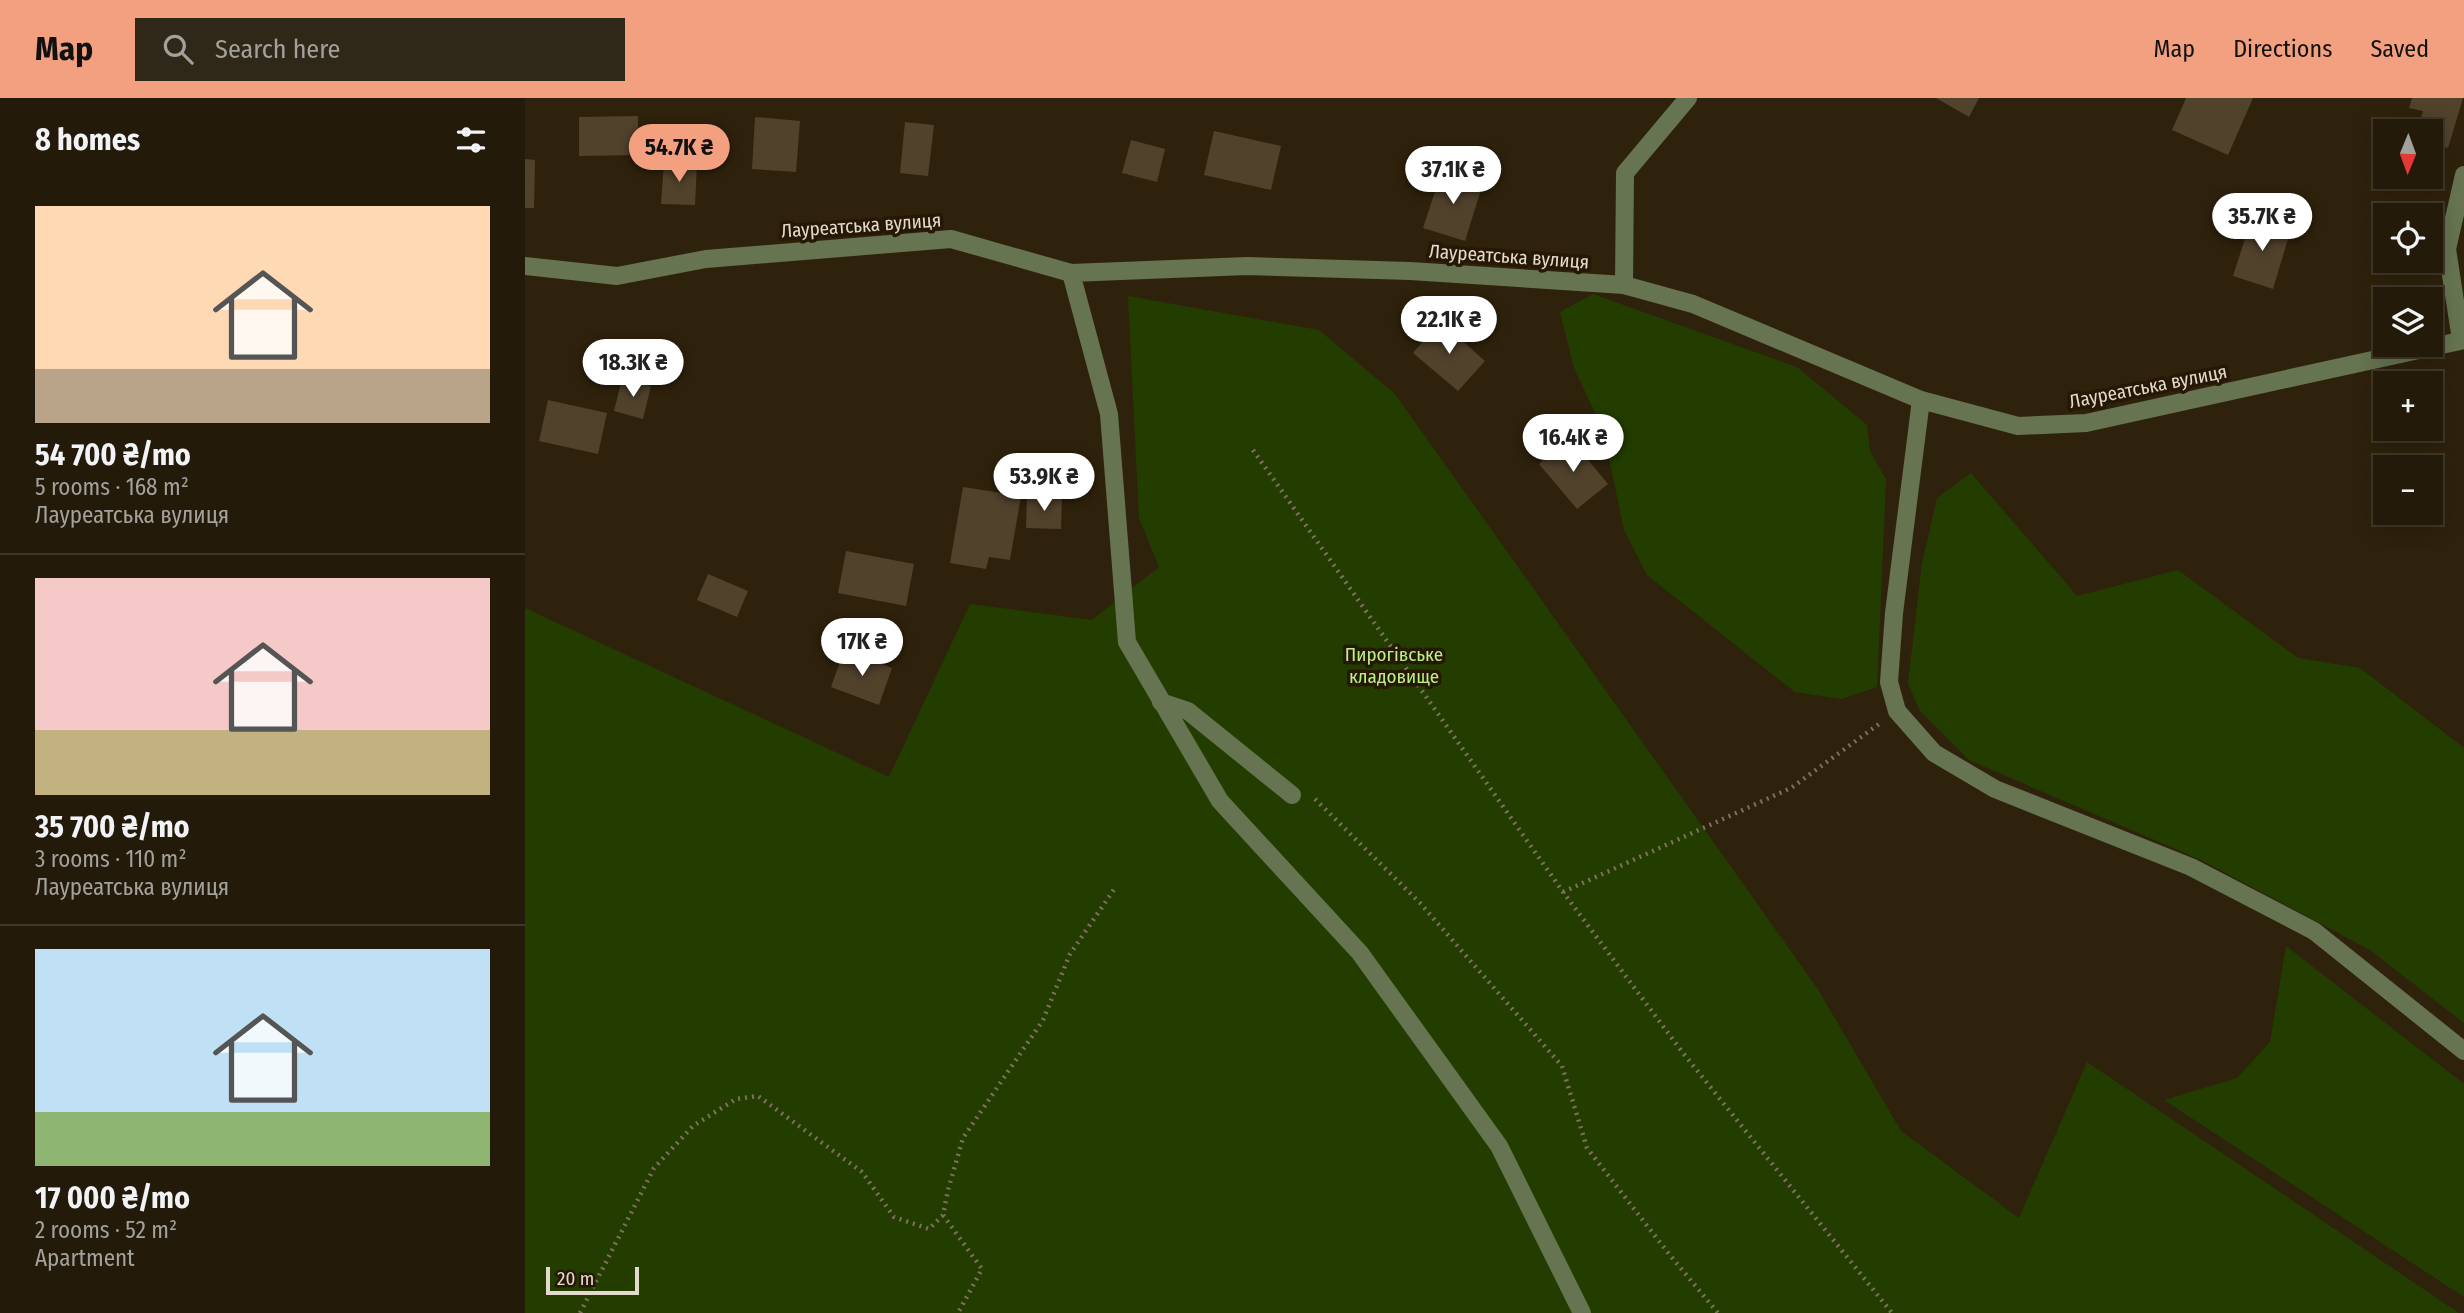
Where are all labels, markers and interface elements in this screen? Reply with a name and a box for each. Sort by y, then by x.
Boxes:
search box [135,18,625,81]
text: Map [35,29,93,69]
icon: search [159,30,197,68]
text: Search here [215,34,340,65]
text: Map [2154,35,2195,63]
text: Directions [2233,35,2332,63]
text: Saved [2370,35,2429,63]
north arrow [2373,119,2443,189]
map controls [2373,119,2443,525]
icon: filters [452,121,490,159]
text: 8 homes [35,122,140,158]
pin: 54.7K ₴ [614,125,744,184]
text: 54.7K ₴ [645,133,713,161]
pin: 37.1K ₴ [1388,146,1518,206]
text: 37.1K ₴ [1421,155,1485,183]
pin: 35.7K ₴ [2197,194,2327,253]
text: 35.7K ₴ [2228,202,2296,230]
button: locate [2373,203,2443,273]
street label: Лауреатська вулиця [780,208,942,243]
street label: Лауреатська вулиця [1428,239,1590,274]
icon: home [200,252,326,378]
button: layers [2373,287,2443,357]
pin: 22.1K ₴ [1384,296,1514,356]
text: 22.1K ₴ [1417,305,1481,333]
pin: 18.3K ₴ [568,340,698,399]
text: 18.3K ₴ [599,348,667,376]
street label: Лауреатська вулиця [2067,360,2229,413]
button: + [2373,371,2443,441]
pin: 16.4K ₴ [1508,414,1638,474]
text: 16.4K ₴ [1539,423,1607,451]
text: 54 700 ₴/mo [35,437,191,473]
pin: 53.9K ₴ [979,454,1109,513]
button: − [2373,455,2443,525]
text: 53.9K ₴ [1010,462,1078,490]
text: 5 rooms · 168 m² [35,473,189,501]
text: Лауреатська вулиця [35,501,229,529]
pin: 17K ₴ [813,618,911,678]
icon: home [200,624,326,750]
text: 17K ₴ [837,627,887,655]
park label: Пирогівське кладовище [1345,643,1443,688]
text: 35 700 ₴/mo [35,809,190,845]
text: 3 rooms · 110 m² [35,845,186,873]
text: Лауреатська вулиця [35,873,229,901]
icon: home [200,995,326,1121]
text: 17 000 ₴/mo [35,1180,190,1216]
text: 2 rooms · 52 m² [35,1216,177,1244]
text: Apartment [35,1244,135,1272]
scale bar [546,1264,639,1296]
text: 20 m [557,1267,594,1290]

